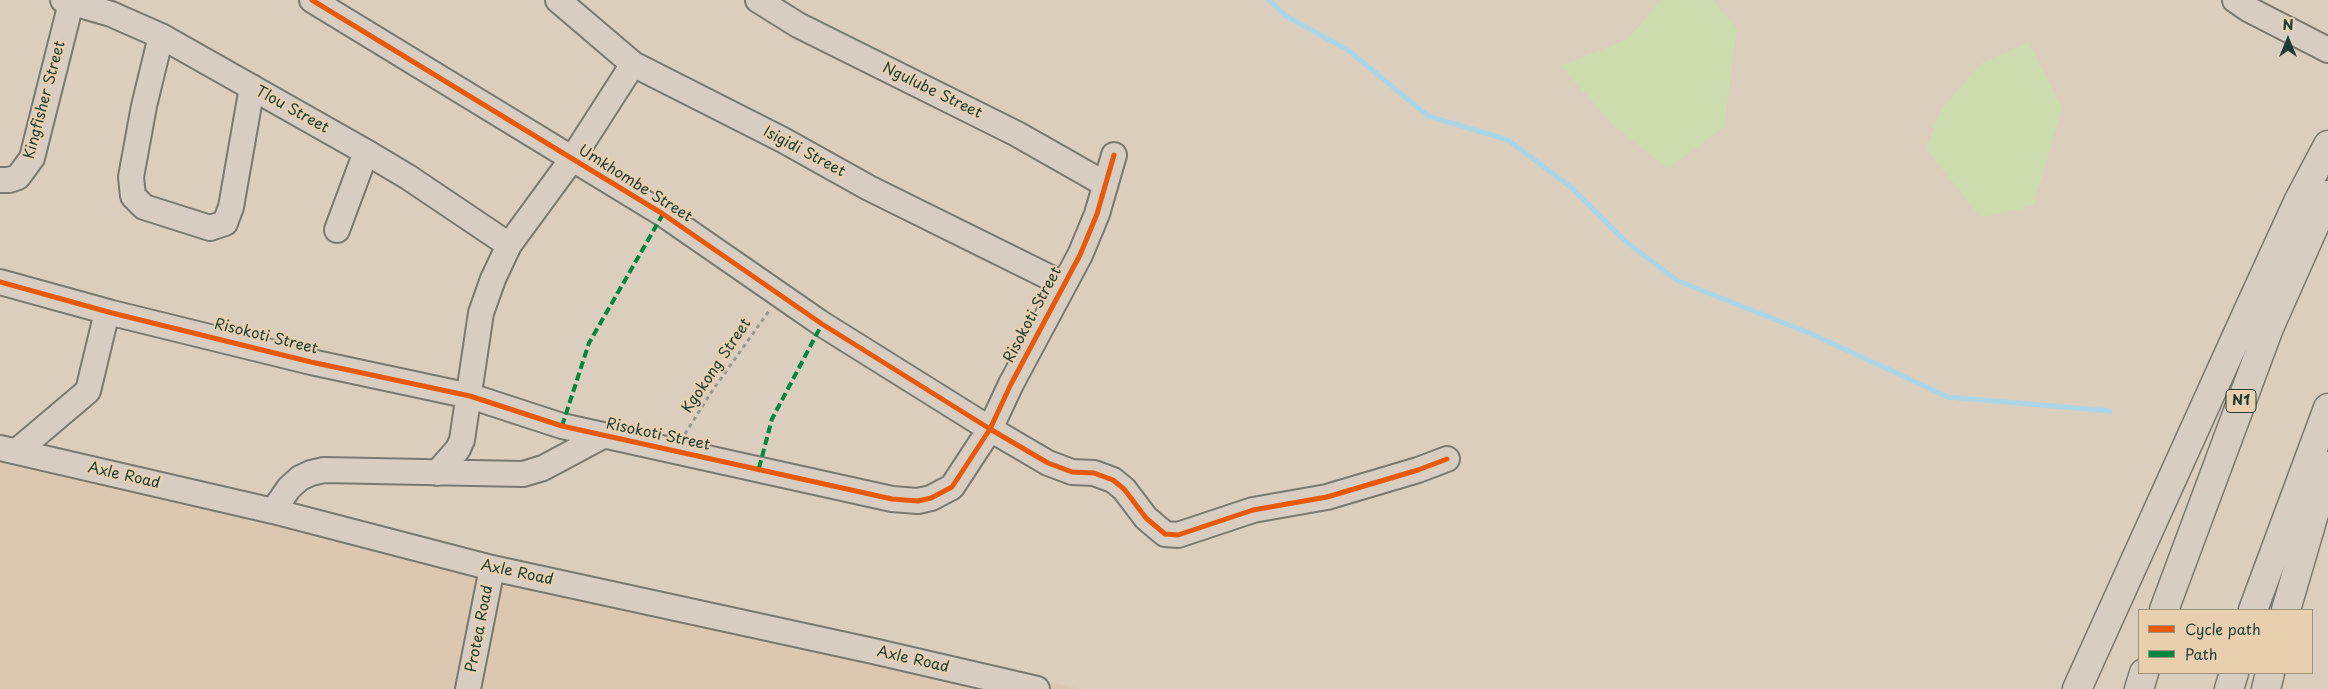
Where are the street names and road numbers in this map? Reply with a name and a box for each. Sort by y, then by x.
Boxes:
street label: Kingfisher Street [21,39,69,161]
street label: Ngulube Street [879,59,985,123]
street label: Tlou Street [252,82,332,138]
street label: Isigidi Street [760,123,848,181]
street label: Umkhombe Street [575,142,695,226]
street label: Risokoti Street [1000,264,1066,366]
street label: Risokoti Street [212,315,320,359]
street label: Kgokong Street [679,315,755,417]
road number: N1 [2226,390,2256,412]
street label: Risokoti Street [604,415,712,455]
street label: Axle Road [86,459,162,493]
street label: Axle Road [479,557,555,589]
street label: Protea Road [463,584,497,674]
street label: Axle Road [875,643,951,677]

